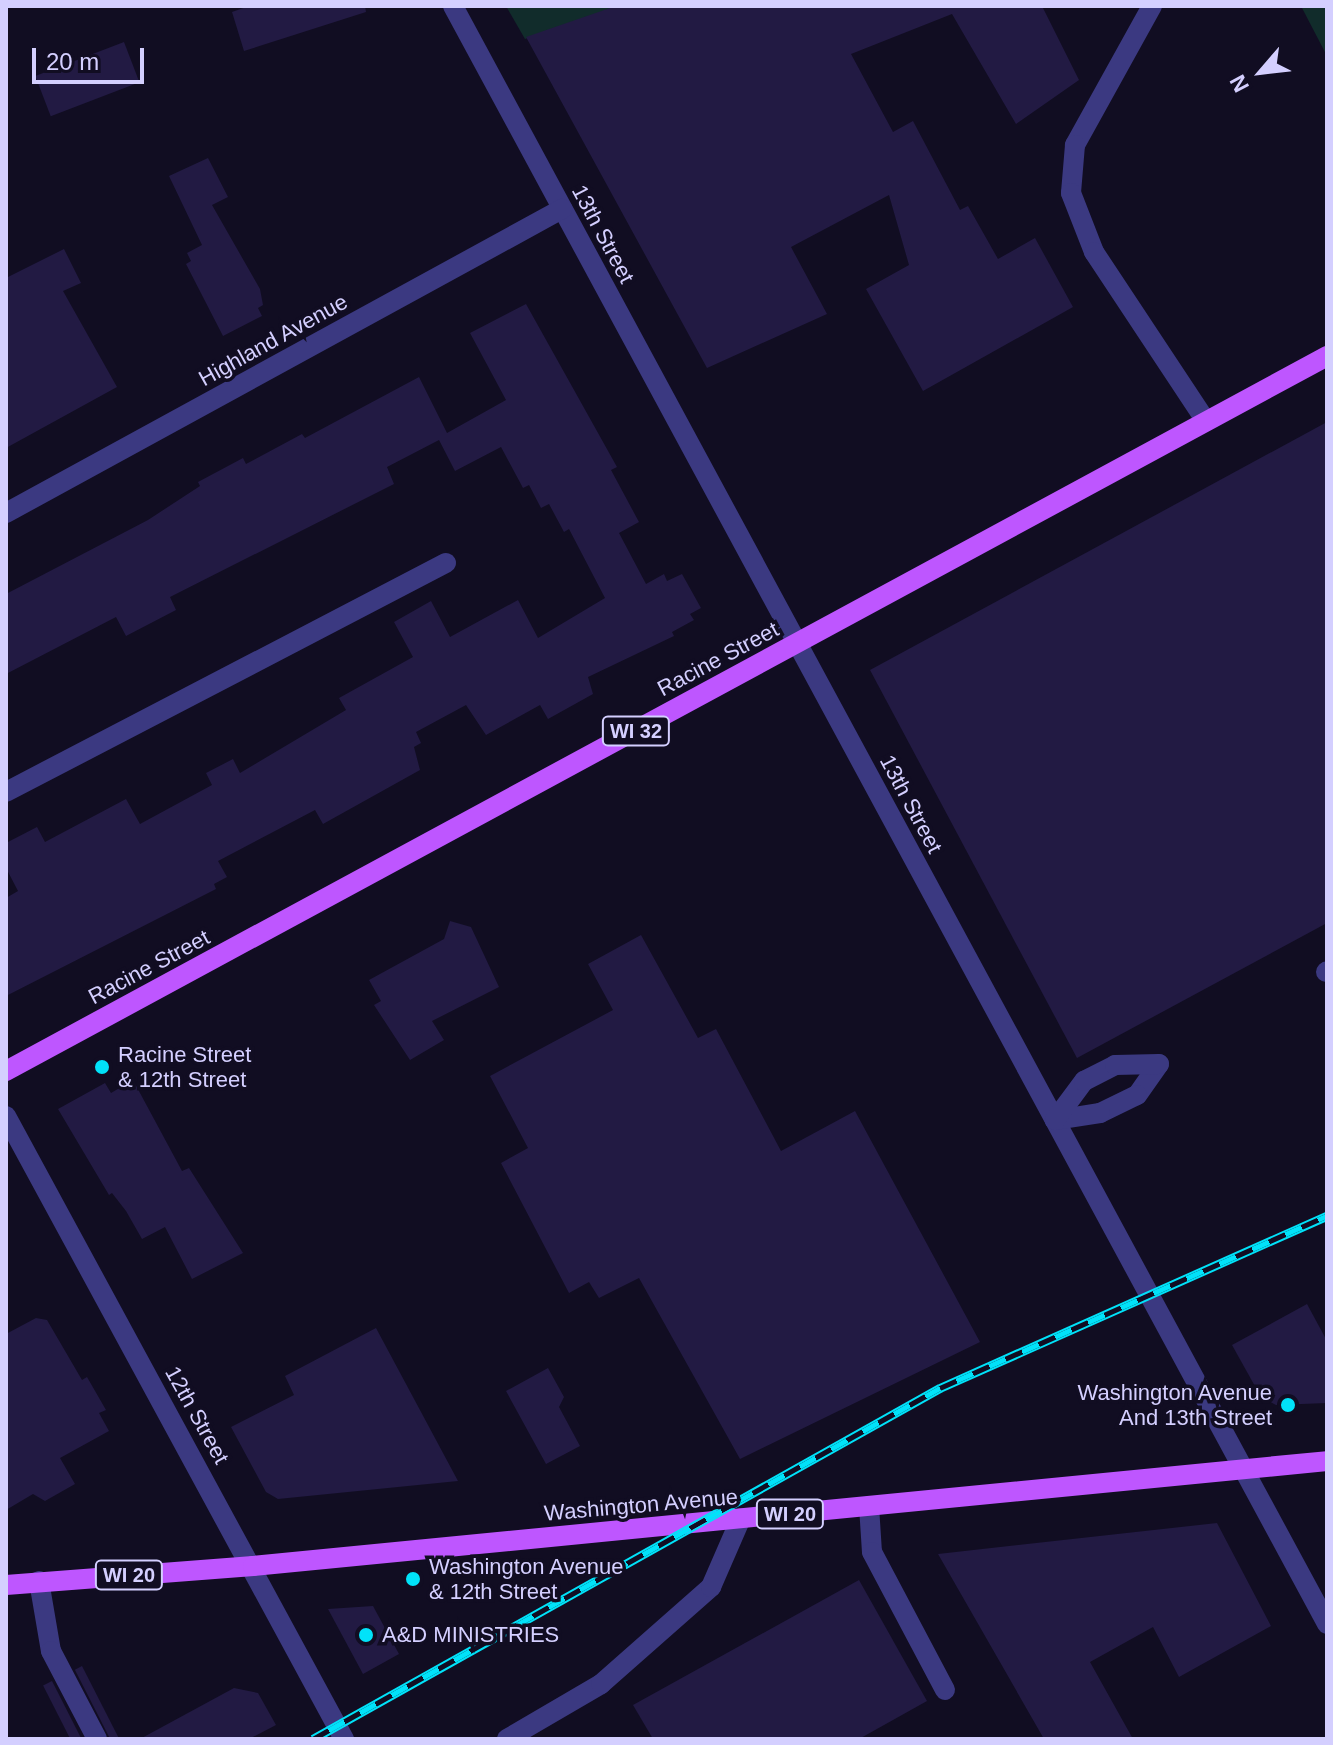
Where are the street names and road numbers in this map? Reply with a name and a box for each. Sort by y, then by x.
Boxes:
street label: 13th Street [566,180,640,288]
street label: Highland Avenue [193,288,353,392]
street label: Racine Street [653,616,783,702]
road number: WI 32 [600,715,672,747]
street label: 13th Street [874,750,948,858]
street label: Racine Street [84,924,214,1010]
street label: 12th Street [159,1362,235,1468]
street label: Washington Avenue [542,1483,740,1527]
road number: WI 20 [754,1498,826,1530]
road number: WI 20 [93,1559,165,1591]

